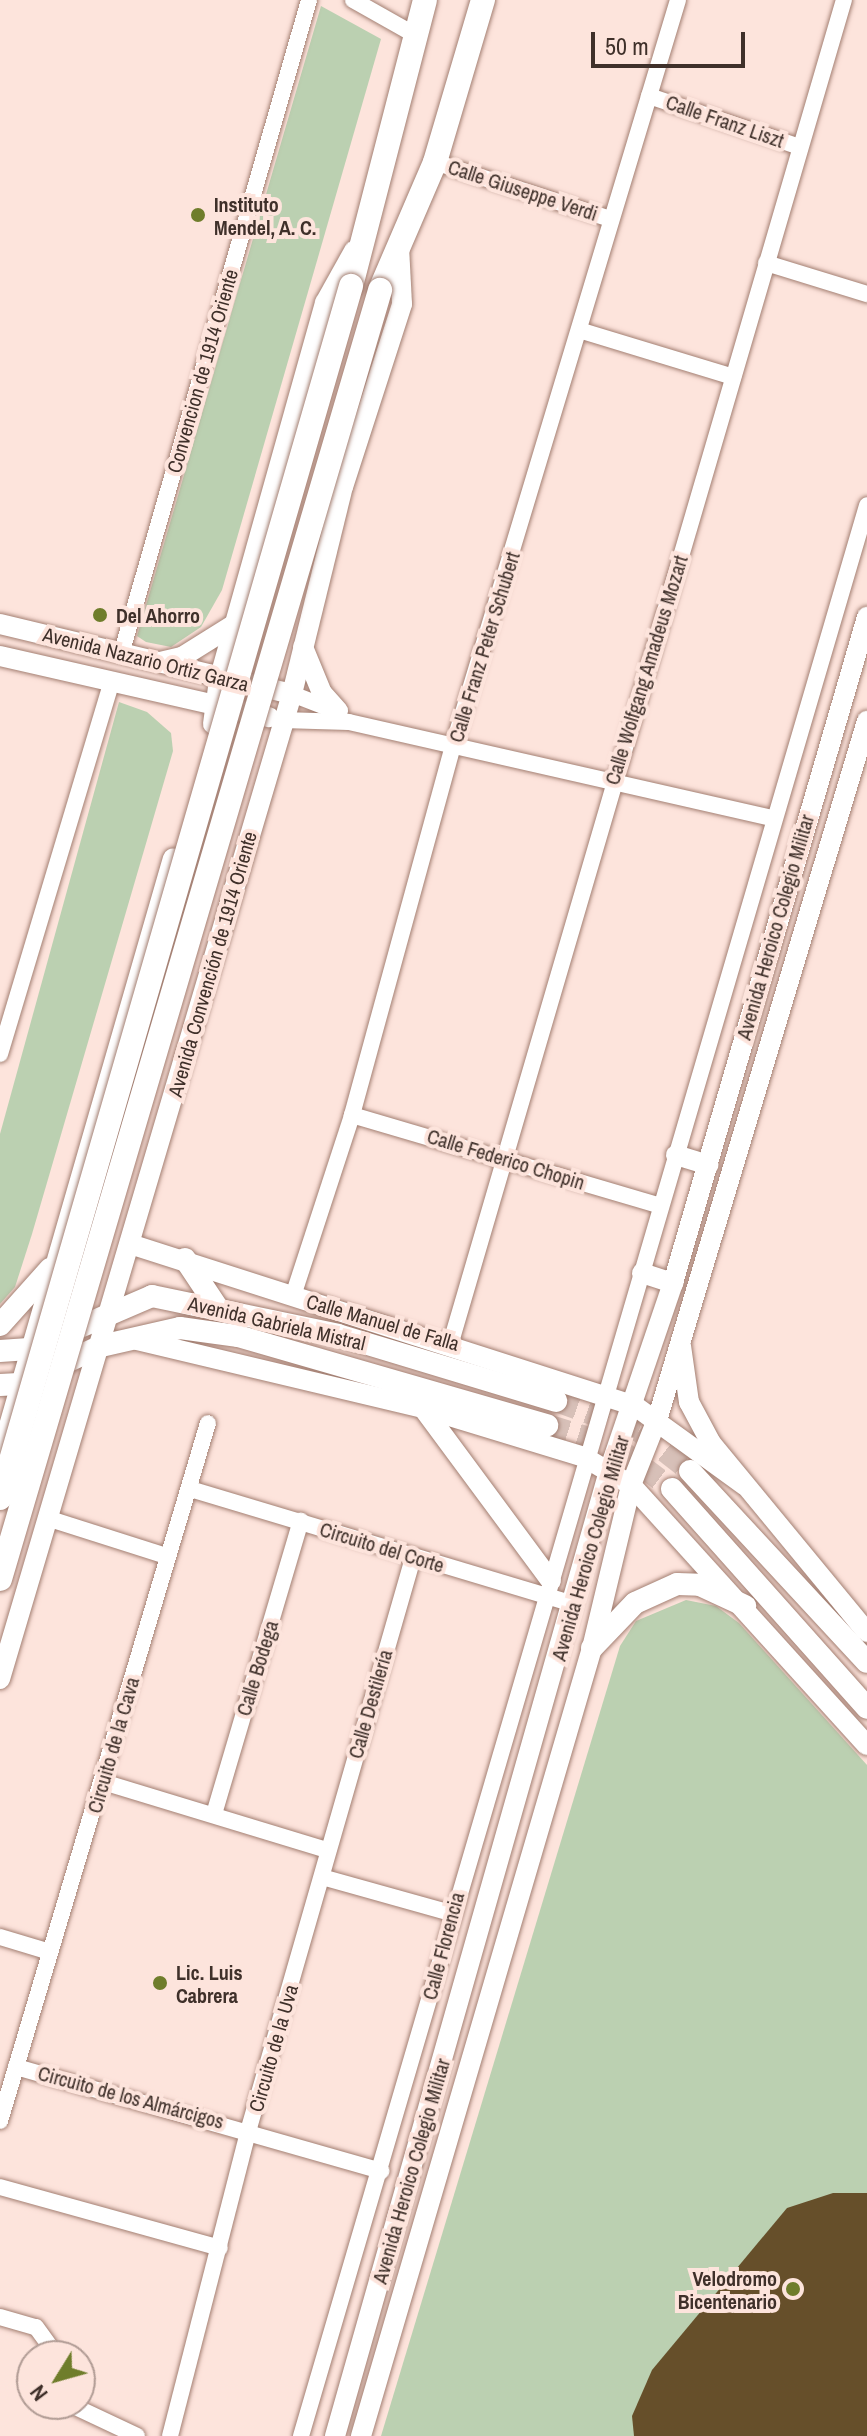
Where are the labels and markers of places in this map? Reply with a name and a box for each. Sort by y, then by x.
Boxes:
place label: Instituto Mendel, A. C. [214,192,317,239]
marker: Instituto Mendel, A. C. [189,206,207,224]
place label: Del Ahorro [116,603,201,627]
marker: Del Ahorro [91,606,109,624]
place label: Lic. Luis Cabrera [176,1960,243,2007]
marker: Lic. Luis Cabrera [151,1974,169,1992]
place label: Velodromo Bicentenario [678,2266,777,2313]
marker: Velodromo Bicentenario [784,2280,802,2298]

